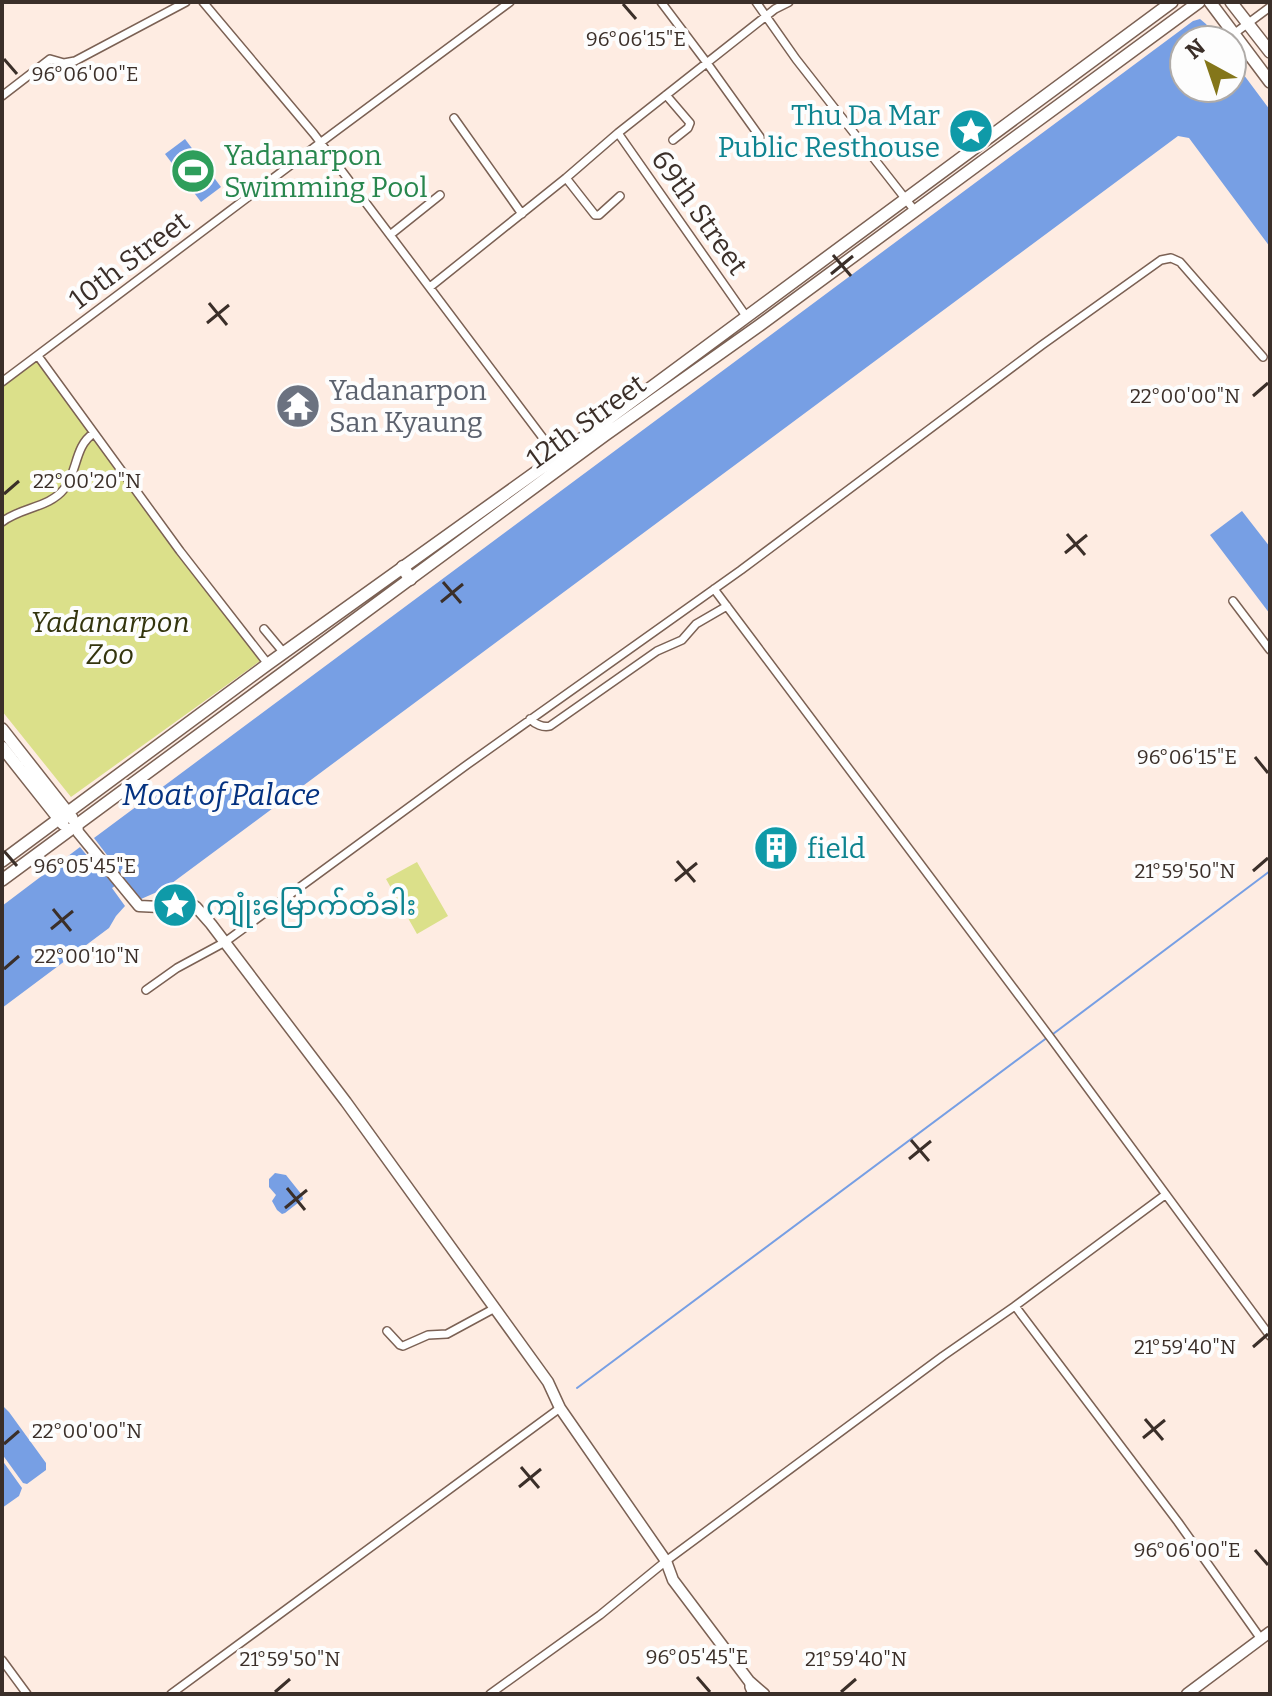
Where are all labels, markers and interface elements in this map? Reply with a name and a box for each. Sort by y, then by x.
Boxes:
north arrow [1168,24,1248,104]
text: 96°06'15"E [586,27,686,51]
text: N [1180,33,1211,65]
text: 96°06'00"E [32,62,138,86]
place label: Thu Da Mar Public Resthouse [718,99,940,164]
place icon: Thu Da Mar Public Resthouse [947,107,995,155]
place label: Yadanarpon Swimming Pool [224,139,428,204]
street label: 69th Street [645,144,755,281]
sports icon: Yadanarpon Swimming Pool [169,147,217,195]
street label: 10th Street [63,205,196,316]
street label: 12th Street [521,367,652,475]
place label: Yadanarpon San Kyaung [329,374,487,439]
temple icon: Yadanarpon San Kyaung [274,382,322,430]
text: 22°00'00"N [1130,384,1240,408]
text: 22°00'20"N [33,469,141,493]
park label: Yadanarpon Zoo [31,606,189,671]
text: 96°06'15"E [1137,745,1237,769]
water label: Moat of Palace [122,777,320,813]
building icon: field [752,824,800,872]
place label: field [807,832,865,865]
text: 96°05'45"E [34,854,136,878]
text: 21°59'50"N [1135,859,1236,883]
place icon: ကျုံးမြောက်တံခါး [151,881,199,929]
place label: ကျုံးမြောက်တံခါး [206,887,416,928]
text: 22°00'10"N [34,944,140,968]
text: 21°59'40"N [1134,1335,1236,1359]
text: 22°00'00"N [32,1419,142,1443]
text: 96°06'00"E [1134,1538,1240,1562]
text: 96°05'45"E [646,1645,748,1669]
text: 21°59'50"N [240,1647,341,1671]
text: 21°59'40"N [805,1647,907,1671]

